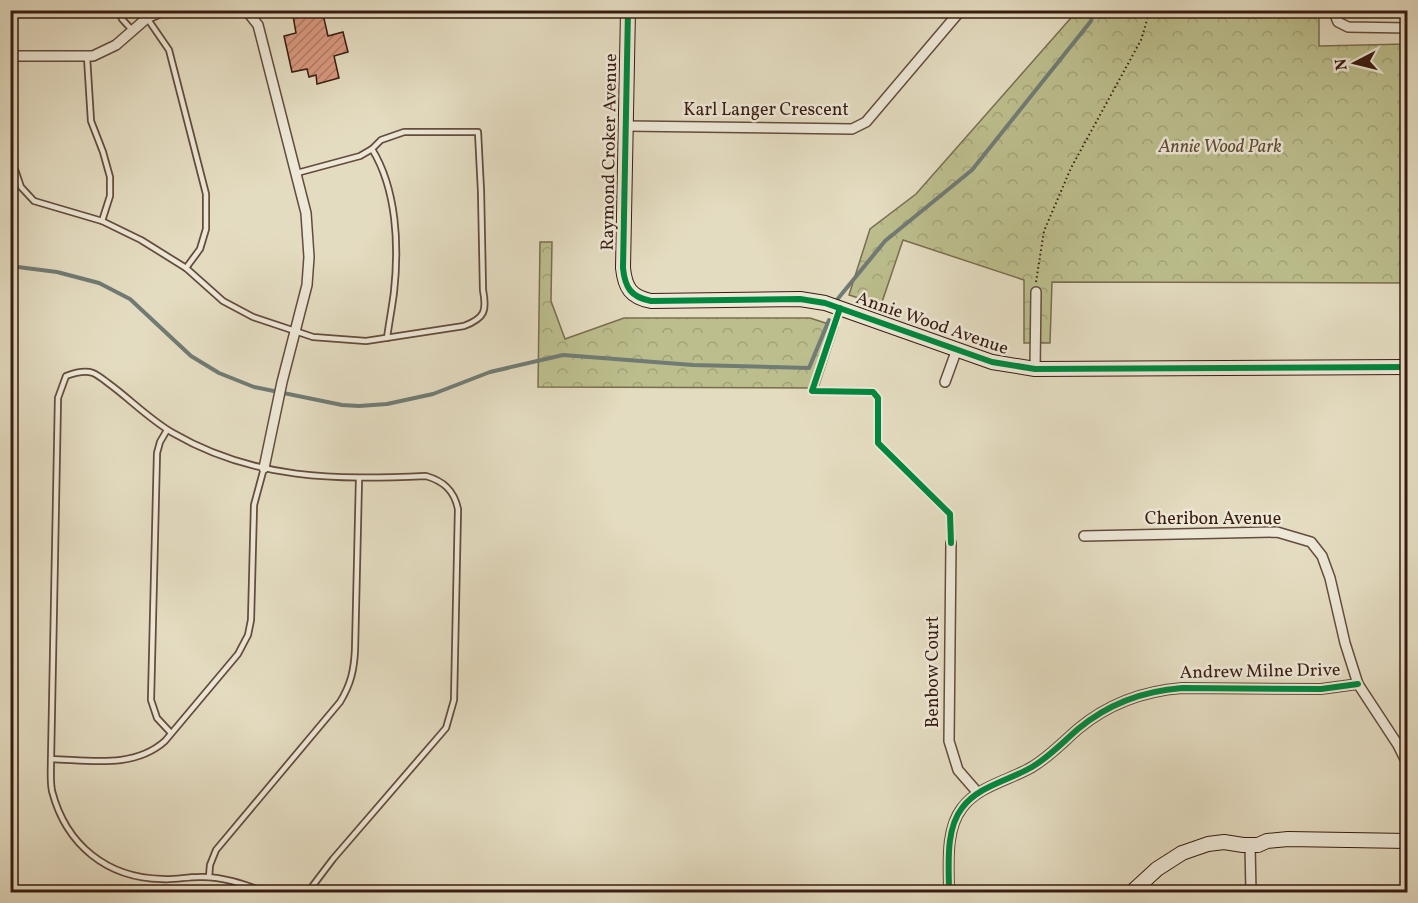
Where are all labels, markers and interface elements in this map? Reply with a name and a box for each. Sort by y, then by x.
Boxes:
north arrow [1325,33,1385,93]
street label: Raymond Croker Avenue [596,53,624,251]
text: N [1330,57,1354,72]
street label: Karl Langer Crescent [683,98,849,123]
park label: Annie Wood Park [1158,135,1281,160]
street label: Annie Wood Avenue [852,286,1012,362]
street label: Cheribon Avenue [1145,507,1281,532]
street label: Benbow Court [921,616,946,728]
street label: Andrew Milne Drive [1179,658,1341,686]

